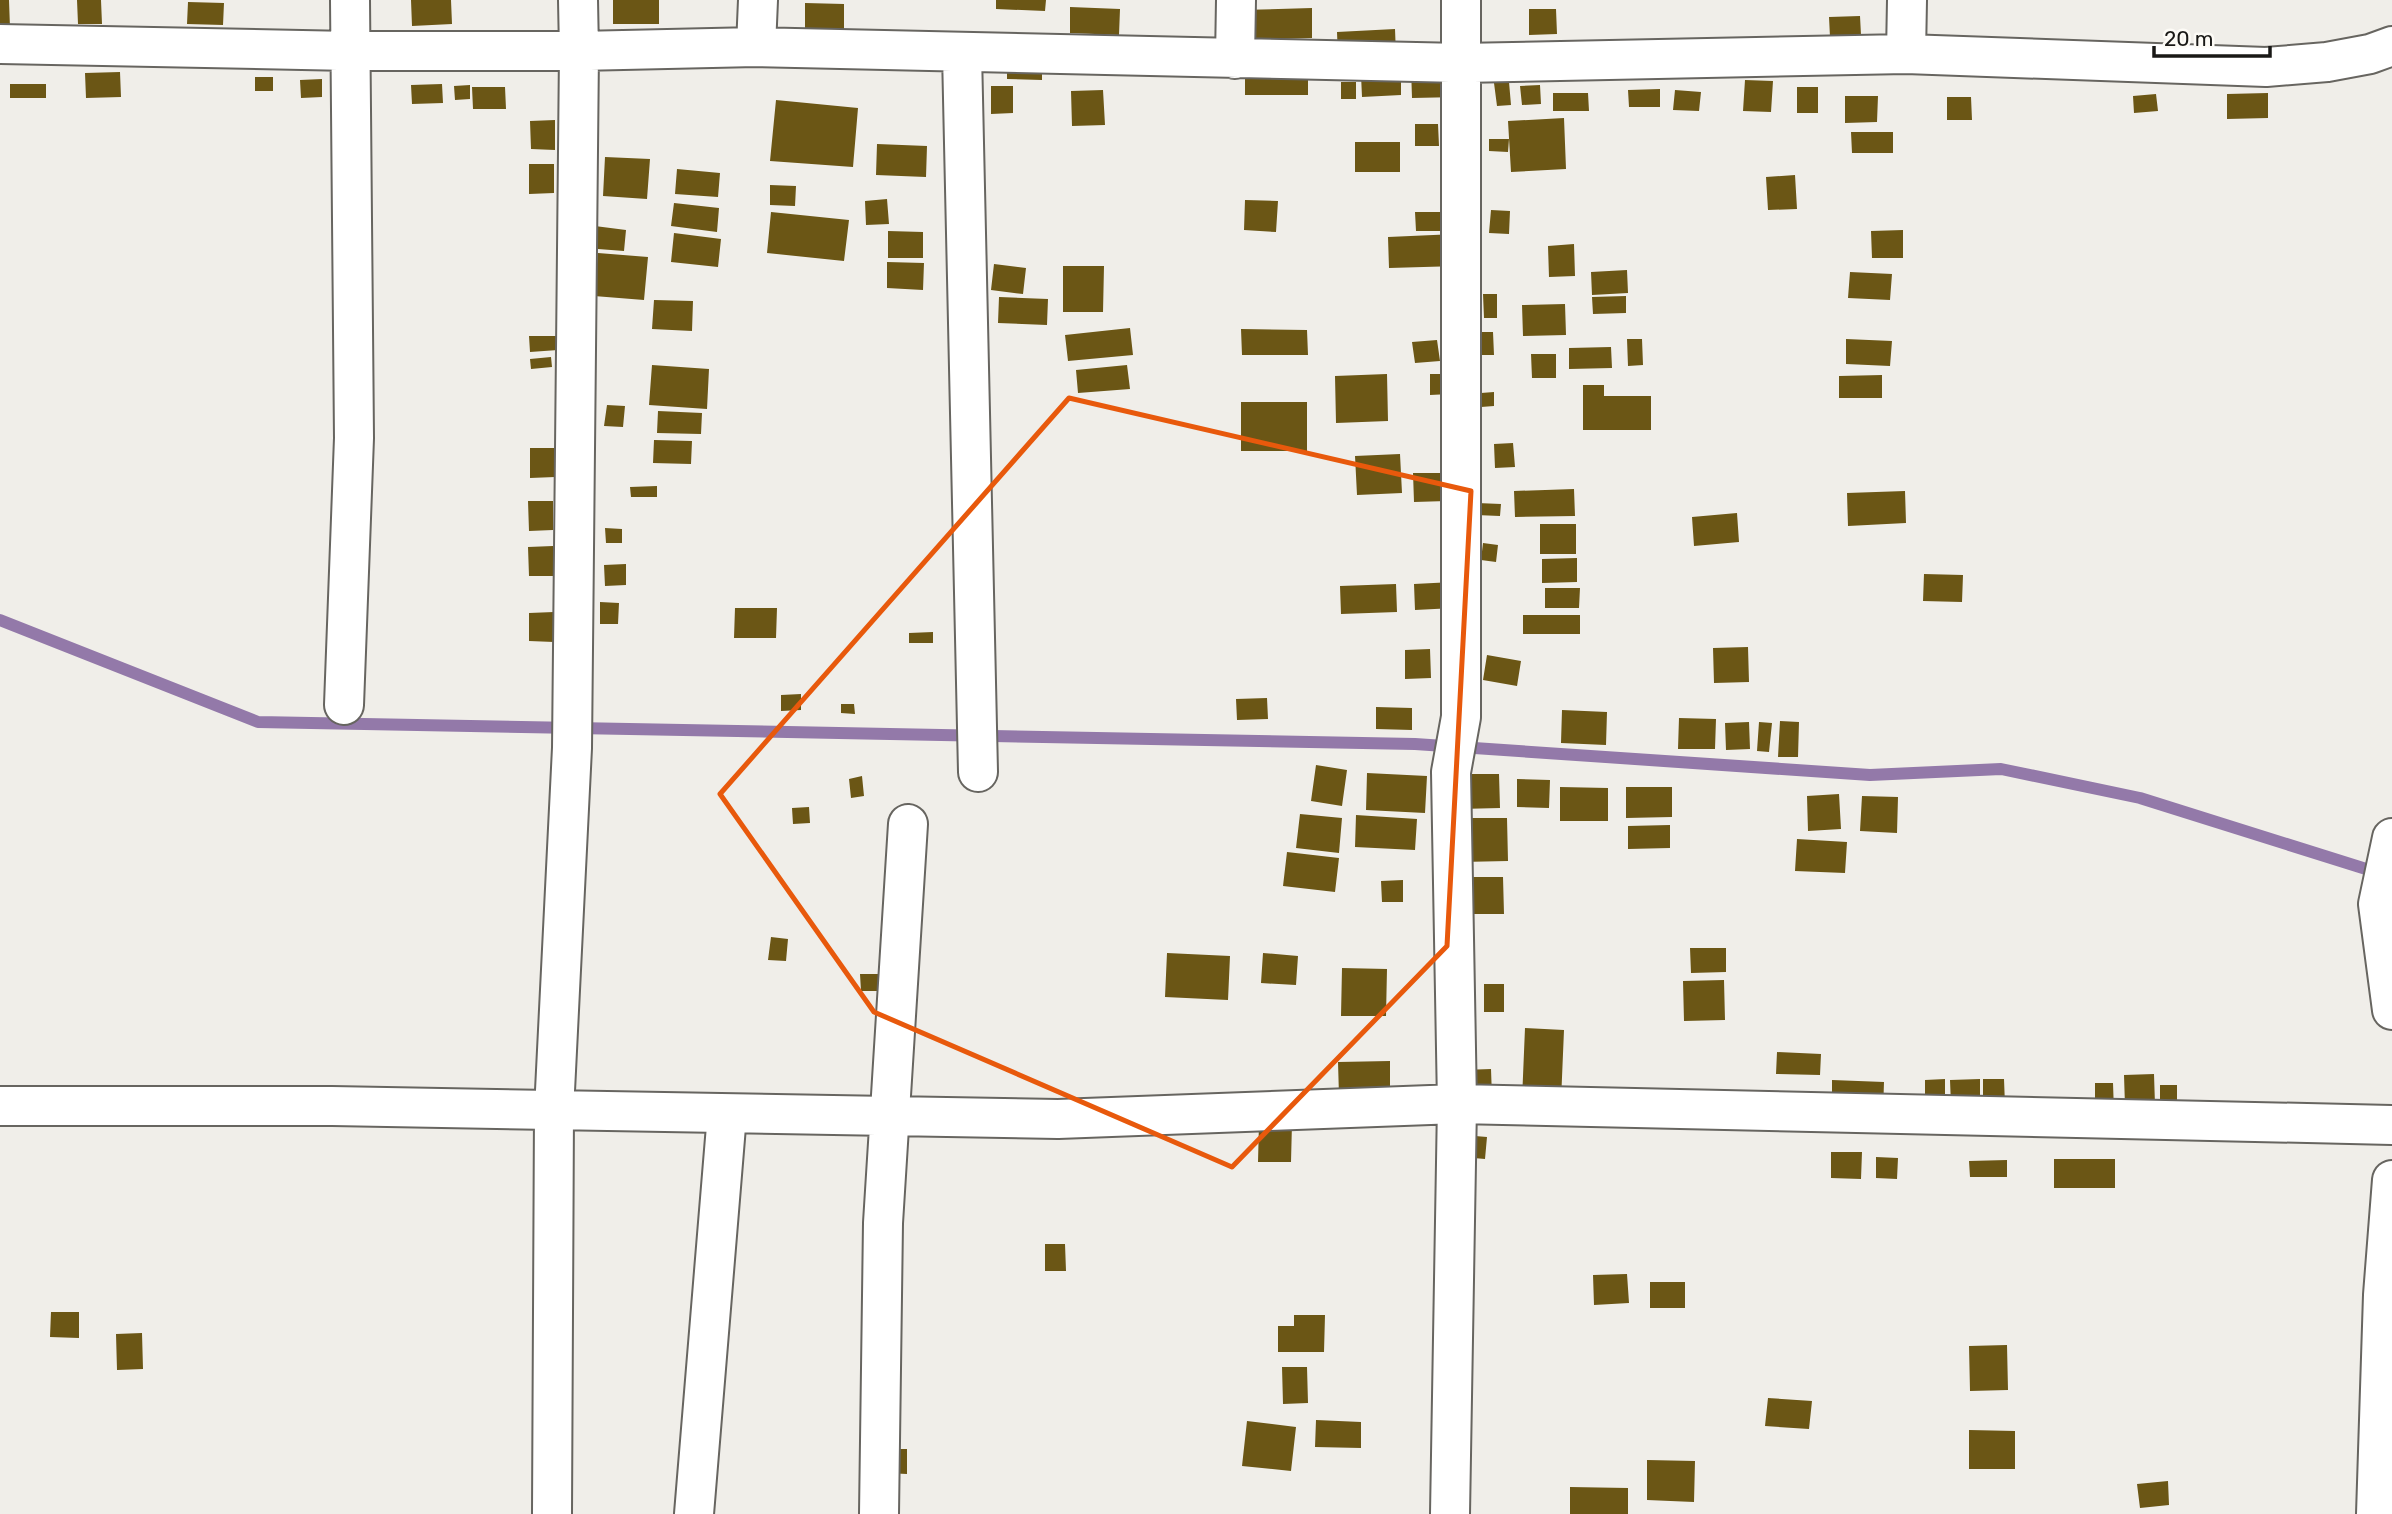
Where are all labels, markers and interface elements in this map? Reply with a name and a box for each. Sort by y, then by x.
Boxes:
scale bar [2154,14,2270,58]
text: 20 m [2164,26,2213,51]

